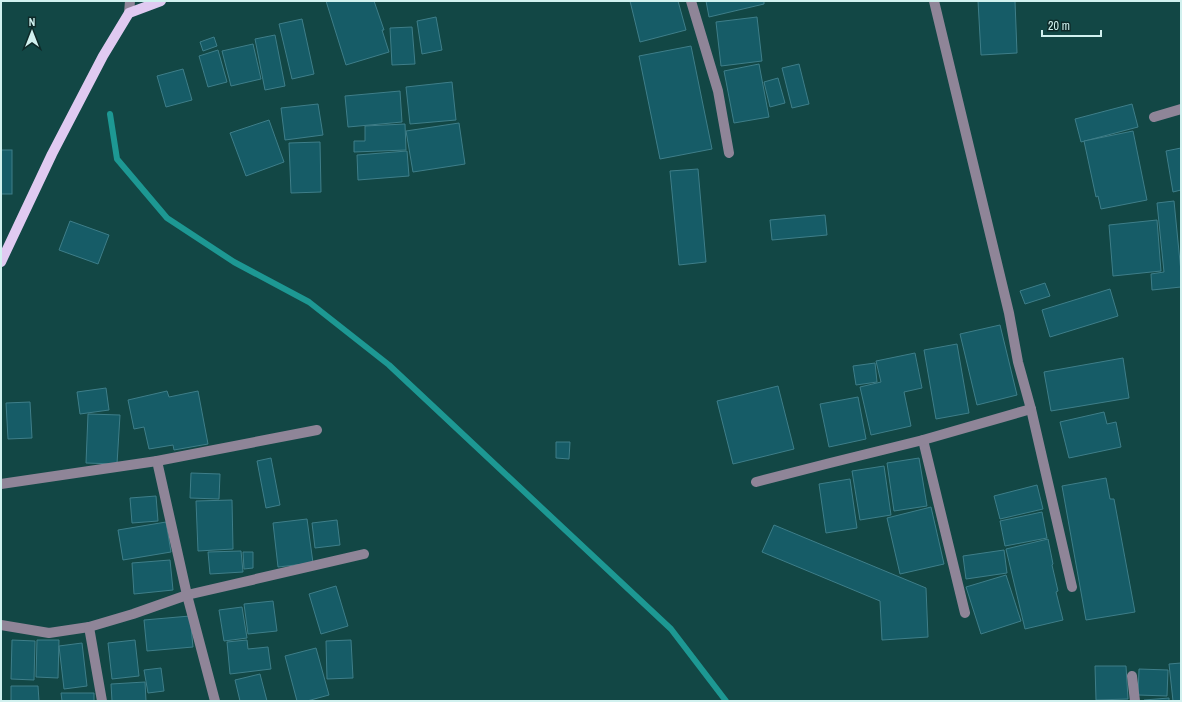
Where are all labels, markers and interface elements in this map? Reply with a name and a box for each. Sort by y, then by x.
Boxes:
north arrow [12,12,52,52]
scale bar [1042,12,1101,38]
text: N [29,15,35,29]
text: 20 m [1048,18,1070,34]

